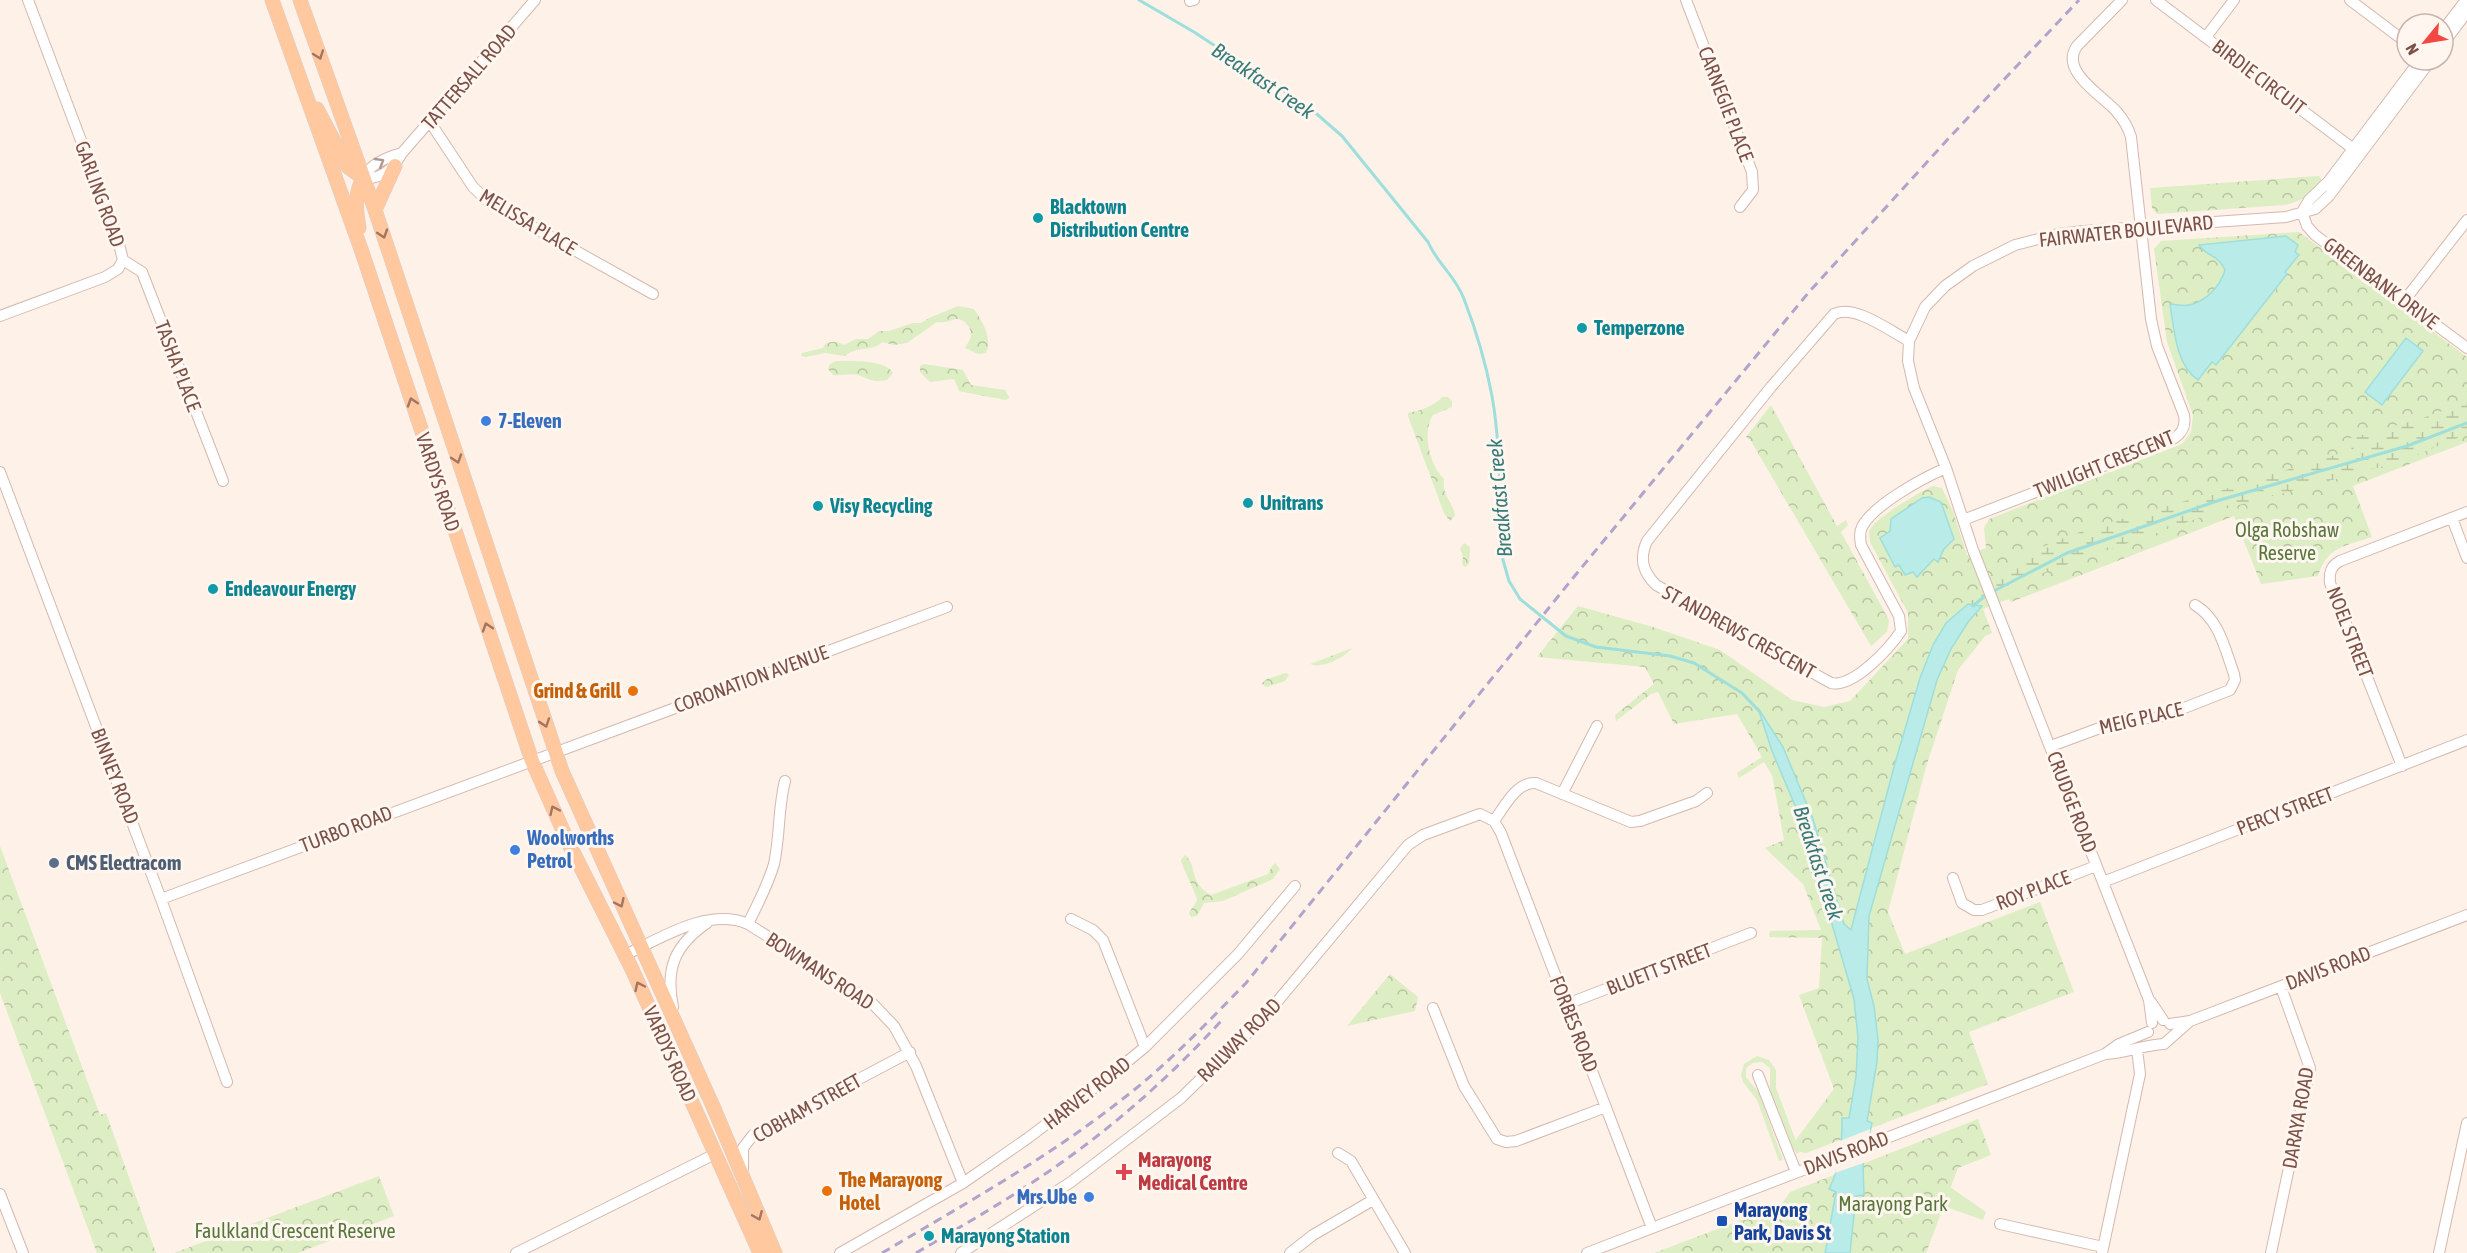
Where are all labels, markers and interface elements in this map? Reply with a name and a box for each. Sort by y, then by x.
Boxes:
north arrow [2395,12,2455,72]
street label: TATTERSALL ROAD [417,19,521,134]
street label: BIRDIE CIRCUIT [2208,34,2311,119]
water label: Breakfast Creek [1208,37,1320,124]
text: N [2402,41,2422,58]
street label: CARNEGIE PLACE [1694,43,1759,165]
one-way arrow [312,49,325,60]
street label: GARLING ROAD [71,138,130,250]
one-way arrow [374,158,384,170]
street label: MELISSA PLACE [476,184,581,260]
place label: Blacktown Distribution Centre [1050,195,1189,241]
street label: FAIRWATER BOULEVARD [2038,210,2214,251]
marker: Blacktown Distribution Centre [1031,211,1045,225]
one-way arrow [375,228,388,239]
street label: GREENBANK DRIVE [2319,232,2444,334]
place label: Temperzone [1594,316,1685,339]
street label: TASHA PLACE [151,317,206,415]
marker: Temperzone [1575,321,1589,335]
one-way arrow [407,397,419,408]
place label: 7-Eleven [498,409,562,432]
marker: 7-Eleven [479,414,493,428]
street label: TWILIGHT CRESCENT [2030,425,2177,502]
street label: VARDYS ROAD [412,430,465,534]
water label: Breakfast Creek [1482,437,1516,558]
one-way arrow [450,453,463,463]
place label: Unitrans [1260,491,1323,514]
place label: Visy Recycling [829,494,933,517]
marker: Unitrans [1241,496,1255,510]
marker: Visy Recycling [811,499,825,513]
park label: Olga Robshaw Reserve [2235,518,2339,564]
place label: Endeavour Energy [225,577,357,600]
street label: ST ANDREWS CRESCENT [1659,580,1820,683]
marker: Endeavour Energy [206,582,220,596]
street label: NOEL STREET [2323,583,2378,681]
one-way arrow [481,622,494,633]
street label: CORONATION AVENUE [671,640,832,717]
place label: Grind & Grill [533,679,622,702]
marker: Grind & Grill [626,684,640,698]
street label: MEIG PLACE [2097,697,2185,738]
one-way arrow [538,717,551,728]
street label: BINNEY ROAD [87,725,144,827]
street label: CRUDGE ROAD [2043,748,2102,856]
street label: PERCY STREET [2233,781,2337,840]
street label: TURBO ROAD [296,800,395,857]
water label: Breakfast Creek [1789,803,1849,923]
one-way arrow [549,806,561,817]
place label: Woolworths Petrol [526,826,614,872]
marker: Woolworths Petrol [508,843,522,857]
place label: CMS Electracom [66,851,181,874]
marker: CMS Electracom [47,856,61,870]
street label: ROY PLACE [1993,865,2074,914]
one-way arrow [613,897,625,908]
street label: BOWMANS ROAD [762,927,879,1014]
street label: BLUETT STREET [1603,938,1715,999]
street label: DAVIS ROAD [2282,941,2374,994]
street label: FORBES ROAD [1546,972,1603,1075]
one-way arrow [634,981,646,992]
street label: RAILWAY ROAD [1192,993,1285,1086]
street label: VARDYS ROAD [639,1002,702,1105]
street label: HARVEY ROAD [1039,1052,1135,1134]
street label: DARAYA ROAD [2277,1065,2318,1170]
street label: COBHAM STREET [749,1068,865,1147]
street label: DAVIS ROAD [1800,1126,1892,1179]
place label: Marayong Medical Centre [1138,1148,1248,1194]
marker: Marayong Medical Centre [1115,1163,1133,1181]
place label: The Marayong Hotel [839,1168,943,1214]
marker: The Marayong Hotel [820,1184,834,1198]
place label: Mrs.Ube [1017,1185,1077,1208]
marker: Mrs.Ube [1082,1190,1096,1204]
park label: Marayong Park [1838,1192,1948,1215]
place label: Marayong Park, Davis St [1734,1198,1831,1244]
one-way arrow [751,1210,763,1221]
marker: Marayong Park, Davis St [1715,1214,1729,1228]
park label: Faulkland Crescent Reserve [194,1219,396,1242]
place label: Marayong Station [941,1224,1070,1247]
marker: Marayong Station [922,1229,936,1243]

